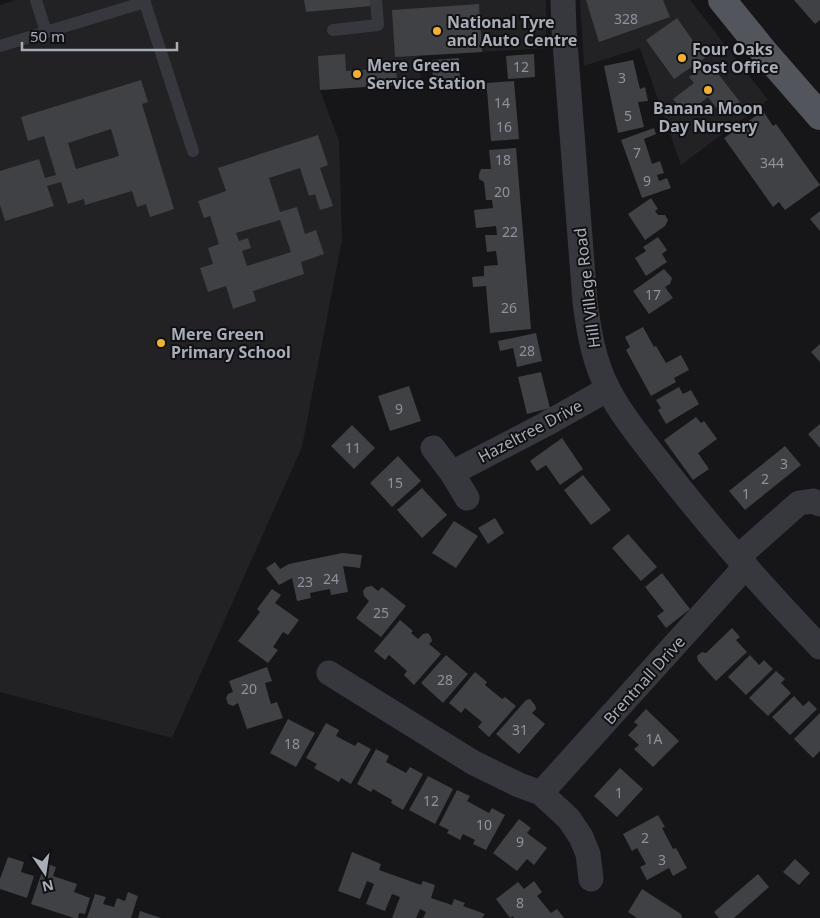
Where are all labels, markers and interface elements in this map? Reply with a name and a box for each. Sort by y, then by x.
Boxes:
house number: 328 [614,9,638,28]
place label: National Tyre and Auto Centre [447,11,577,51]
scale bar [22,20,178,52]
marker: National Tyre and Auto Centre [431,25,443,37]
text: 50 m [30,26,65,46]
place label: Four Oaks Post Office [692,38,779,78]
marker: Four Oaks Post Office [676,52,688,64]
place label: Mere Green Service Station [367,54,486,94]
house number: 12 [513,57,529,76]
marker: Mere Green Service Station [351,68,363,80]
house number: 3 [618,68,626,87]
marker: Banana Moon Day Nursery [702,84,714,96]
house number: 14 [494,93,510,112]
place label: Banana Moon Day Nursery [653,97,763,137]
house number: 5 [624,106,632,125]
house number: 16 [496,117,512,136]
house number: 7 [633,143,641,162]
house number: 18 [495,150,511,169]
house number: 344 [760,153,784,172]
house number: 9 [643,171,651,190]
house number: 20 [494,182,510,201]
house number: 22 [502,222,518,241]
street label: Hill Village Road [569,227,605,349]
house number: 17 [645,285,661,304]
house number: 26 [501,298,517,317]
place label: Mere Green Primary School [171,323,291,363]
marker: Mere Green Primary School [155,337,167,349]
house number: 28 [519,341,535,360]
street label: Hazeltree Drive [474,394,586,468]
house number: 9 [395,399,403,418]
house number: 11 [345,438,361,457]
house number: 3 [780,454,788,473]
house number: 2 [761,469,769,488]
house number: 15 [387,473,403,492]
house number: 1 [742,484,750,503]
house number: 24 [323,569,339,588]
house number: 23 [297,572,313,591]
house number: 25 [373,603,389,622]
street label: Brentnall Drive [598,631,690,729]
house number: 28 [437,670,453,689]
house number: 20 [241,679,257,698]
house number: 31 [512,720,528,739]
house number: 1A [646,729,663,748]
house number: 18 [284,734,300,753]
house number: 1 [615,783,623,802]
house number: 12 [423,791,439,810]
house number: 10 [476,815,492,834]
house number: 2 [641,828,649,847]
house number: 9 [516,832,524,851]
north arrow [20,848,70,898]
house number: 3 [658,850,666,869]
text: N [40,876,56,897]
house number: 8 [516,893,524,912]

